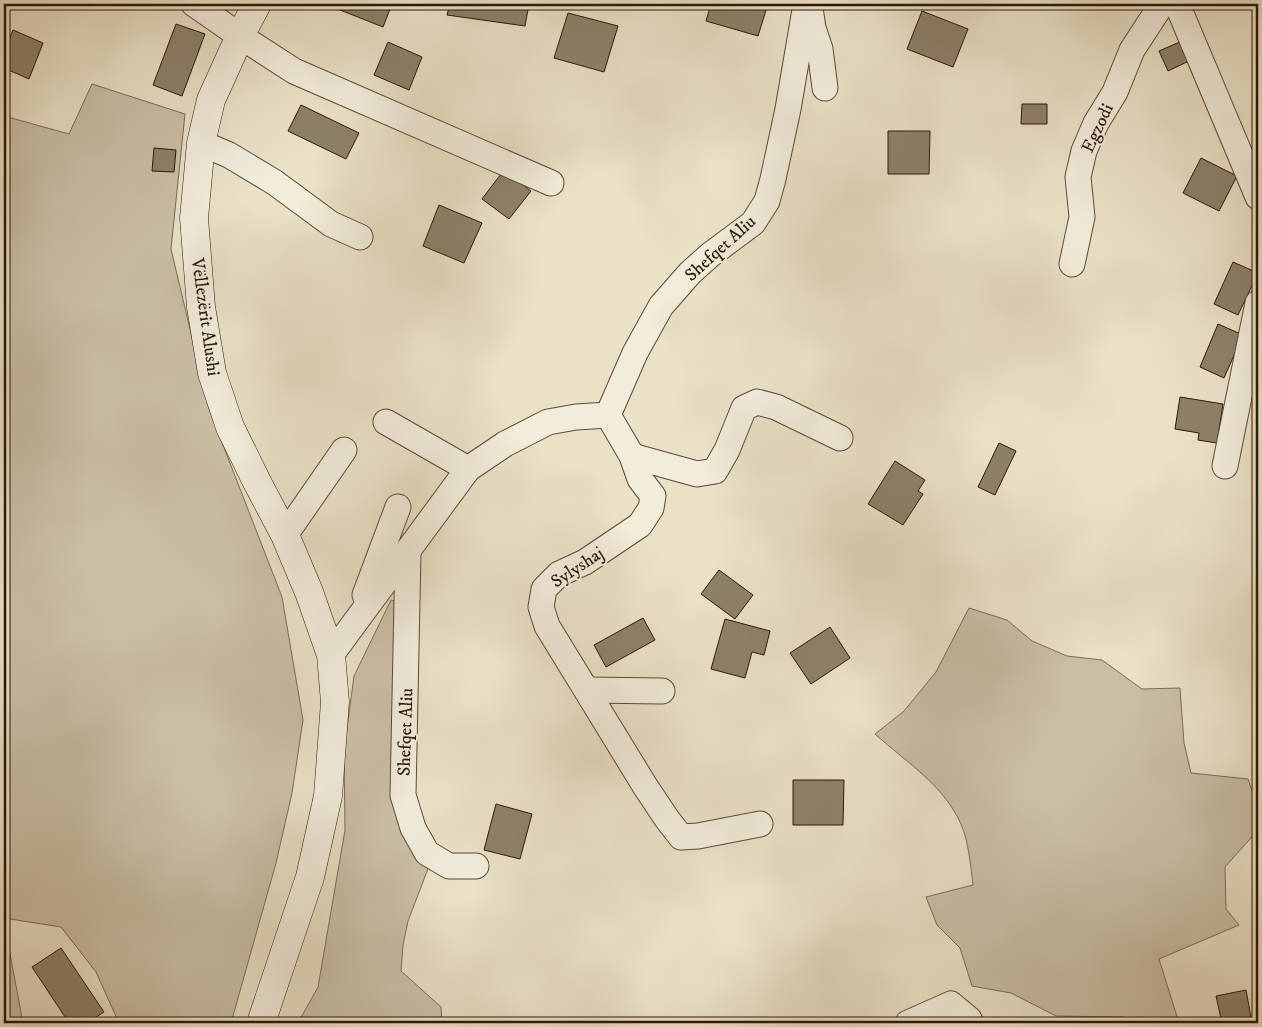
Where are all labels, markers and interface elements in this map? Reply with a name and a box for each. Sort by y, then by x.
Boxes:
street label: Egzodi [1077,100,1119,157]
street label: Shefqet Aliu [681,211,761,286]
street label: Vëllezërit Alushi [186,256,224,377]
street label: Sylyshaj [547,543,608,593]
street label: Shefqet Aliu [393,687,419,776]

